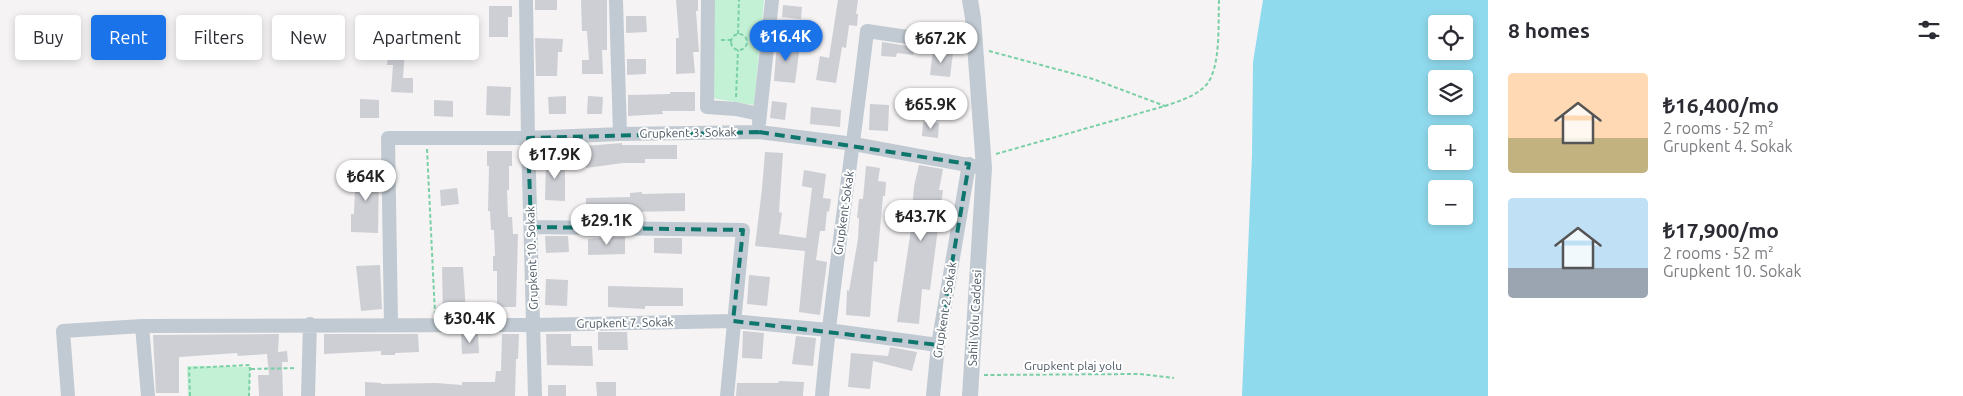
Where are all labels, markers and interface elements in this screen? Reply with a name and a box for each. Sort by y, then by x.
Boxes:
chip: Buy [15,15,81,60]
chip: Rent [91,15,166,60]
chip: Filters [176,15,262,60]
chip: New [272,15,345,60]
chip: Apartment [355,15,479,60]
map controls [1428,15,1473,225]
button: locate [1428,15,1473,60]
icon: filters [1915,16,1943,44]
text: 8 homes [1508,18,1590,42]
pin: ₺16.4K [745,20,827,62]
pin: ₺67.2K [900,22,982,64]
text: ₺16.4K [761,27,811,45]
text: ₺67.2K [916,29,966,47]
button: layers [1428,70,1473,115]
pin: ₺65.9K [890,88,972,130]
icon: home [1548,93,1608,153]
text: ₺16,400/mo [1663,93,1779,117]
text: ₺65.9K [906,95,956,113]
text: 2 rooms · 52 m² [1663,119,1774,137]
street label: Grupkent 3. Sokak [639,125,737,140]
button: + [1428,125,1473,170]
text: Grupkent 4. Sokak [1663,137,1793,155]
pin: ₺17.9K [514,138,596,180]
text: ₺17.9K [530,145,580,163]
pin: ₺64K [336,160,396,202]
text: ₺64K [347,167,385,185]
street label: Grupkent Sokak [831,170,856,256]
button: − [1428,180,1473,225]
pin: ₺43.7K [880,200,962,242]
pin: ₺29.1K [566,204,648,246]
street label: Grupkent 10. Sokak [523,206,540,310]
text: ₺43.7K [896,207,946,225]
text: ₺29.1K [582,211,632,229]
icon: home [1548,218,1608,278]
text: ₺17,900/mo [1663,218,1779,242]
text: 2 rooms · 52 m² [1663,244,1774,262]
street label: Grupkent 2. Sokak [930,261,959,359]
text: Grupkent 10. Sokak [1663,262,1802,280]
street label: Sahil Yolu Caddesi [965,269,984,367]
pin: ₺30.4K [429,302,511,344]
text: ₺30.4K [445,309,495,327]
street label: Grupkent 7. Sokak [576,315,674,330]
street label: Grupkent plaj yolu [1024,359,1122,372]

